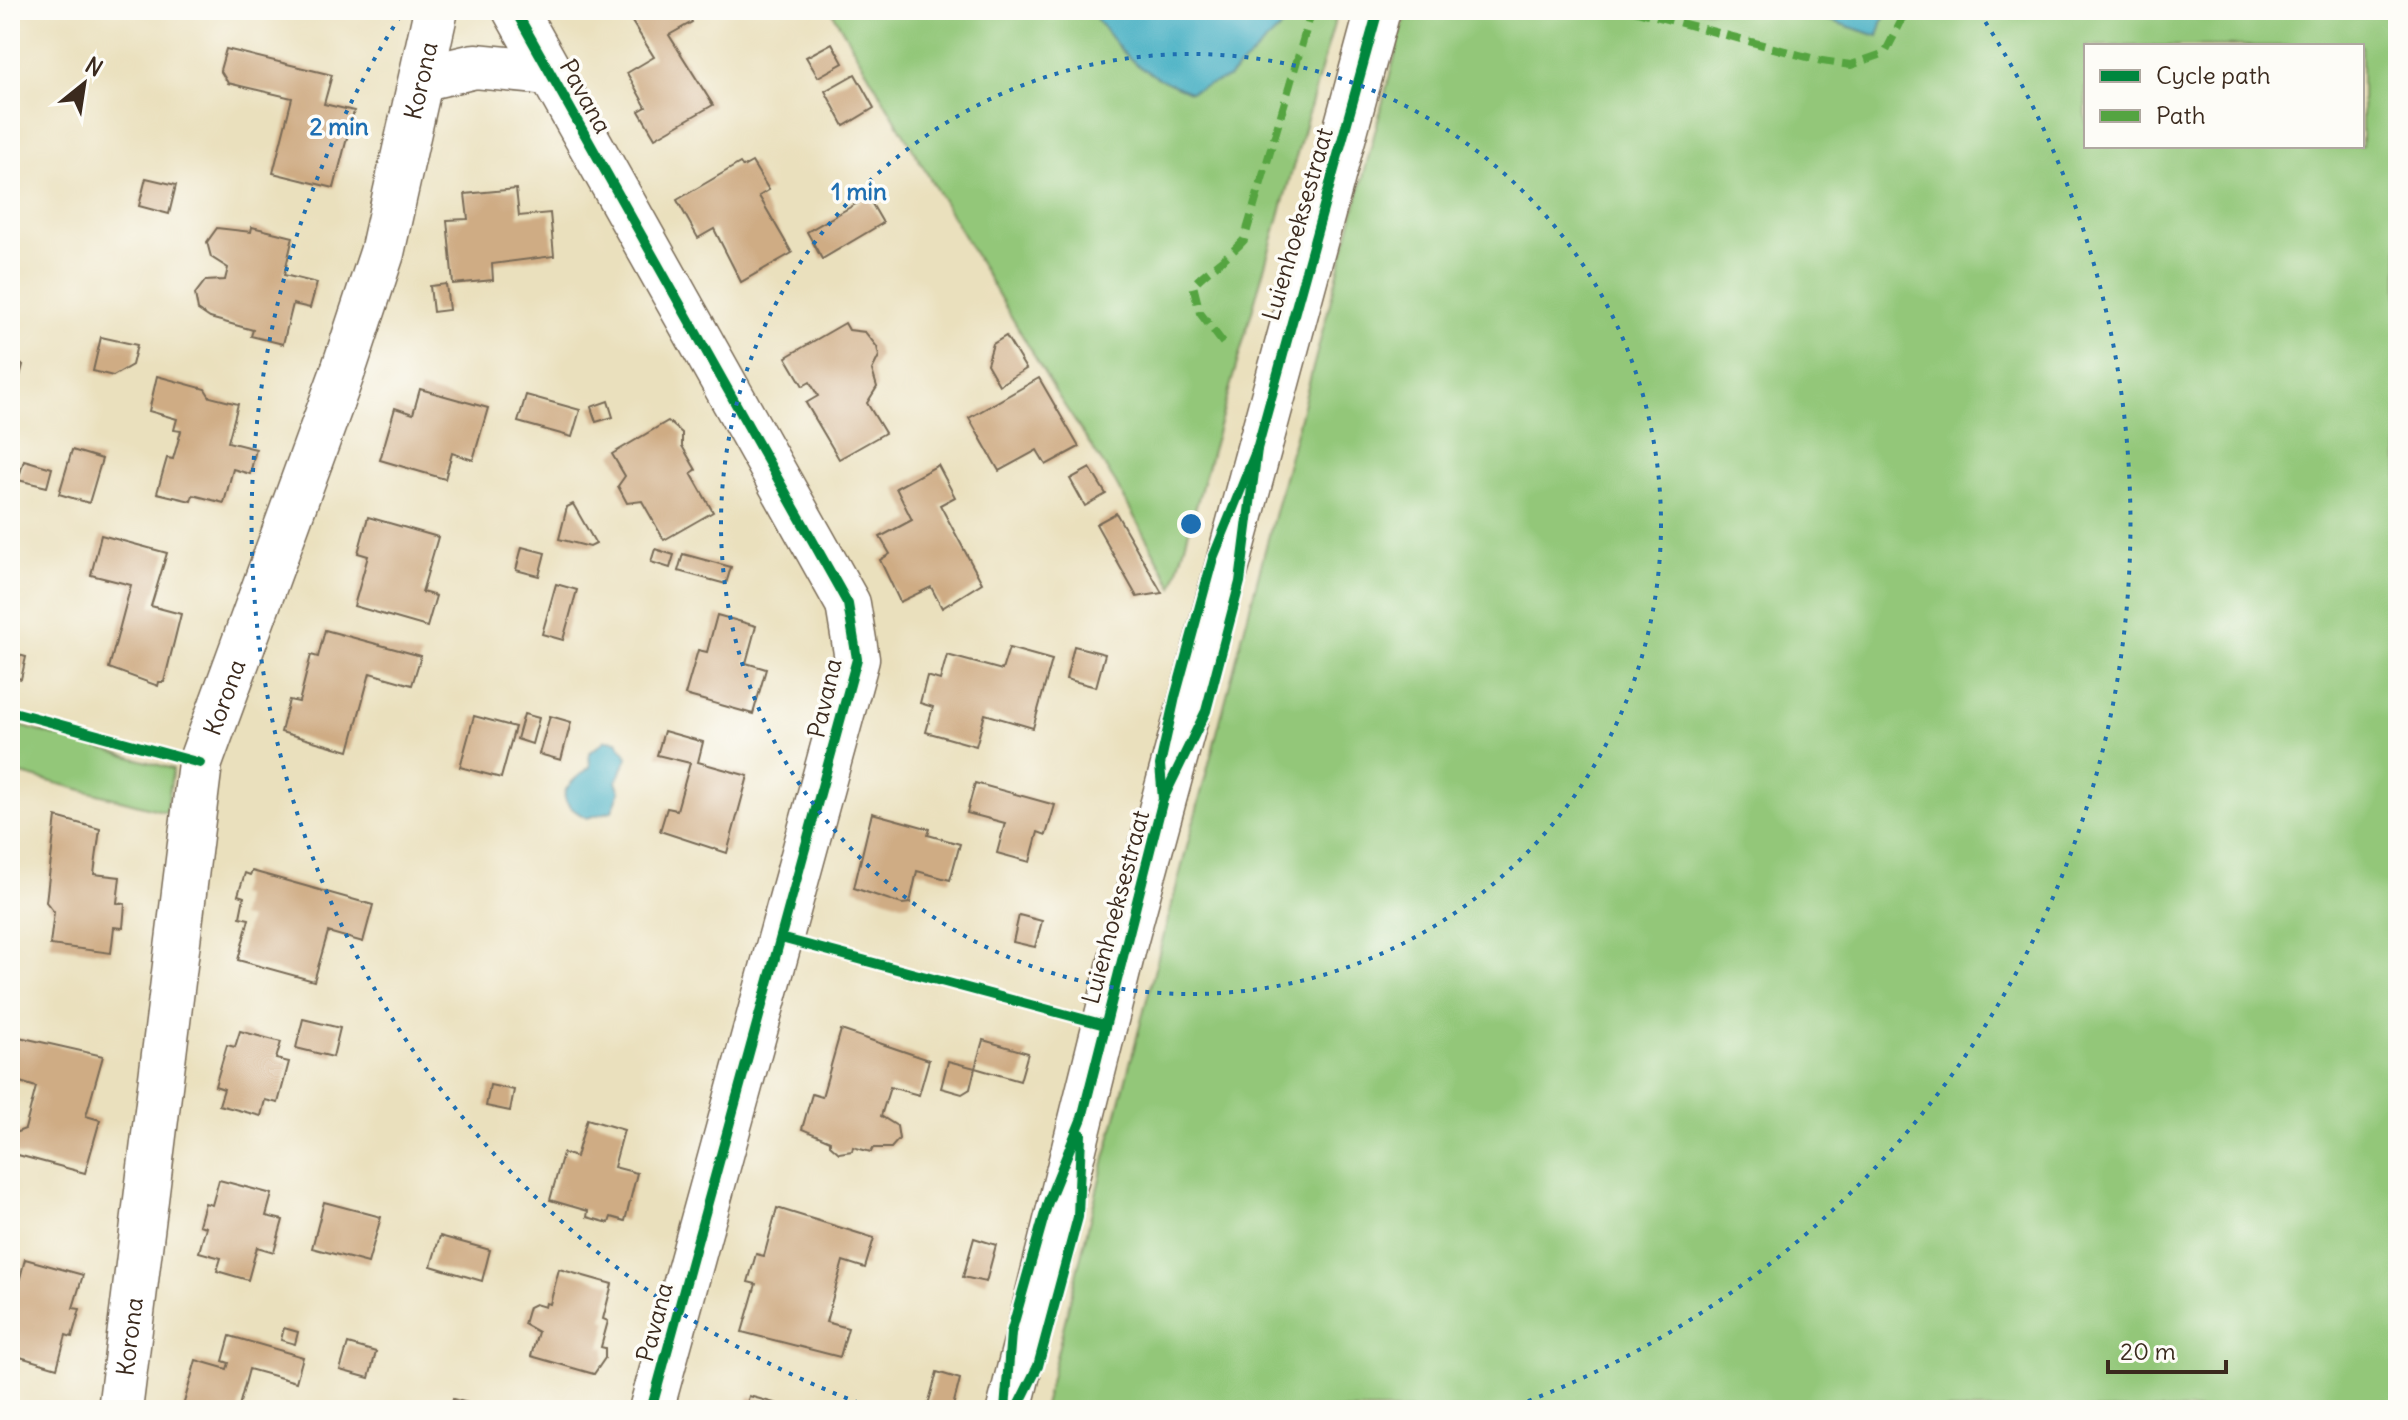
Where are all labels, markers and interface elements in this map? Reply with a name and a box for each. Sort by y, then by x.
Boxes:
street label: Korona [397,39,443,122]
north arrow [44,44,124,124]
legend [2084,44,2364,148]
text: N [80,51,108,83]
street label: Pavana [553,54,619,138]
text: Cycle path [2156,60,2271,90]
text: Path [2156,100,2206,130]
text: 2 min [309,111,369,141]
street label: Luienhoeksestraat [1255,124,1339,324]
text: 1 min [831,176,887,206]
centre of rings [1177,510,1205,538]
street label: Korona [196,655,252,739]
street label: Pavana [800,655,848,741]
street label: Luienhoeksestraat [1075,807,1155,1007]
street label: Pavana [629,1279,679,1365]
street label: Korona [109,1296,149,1377]
scale bar [2108,1324,2226,1374]
text: 20 m [2120,1336,2176,1366]

